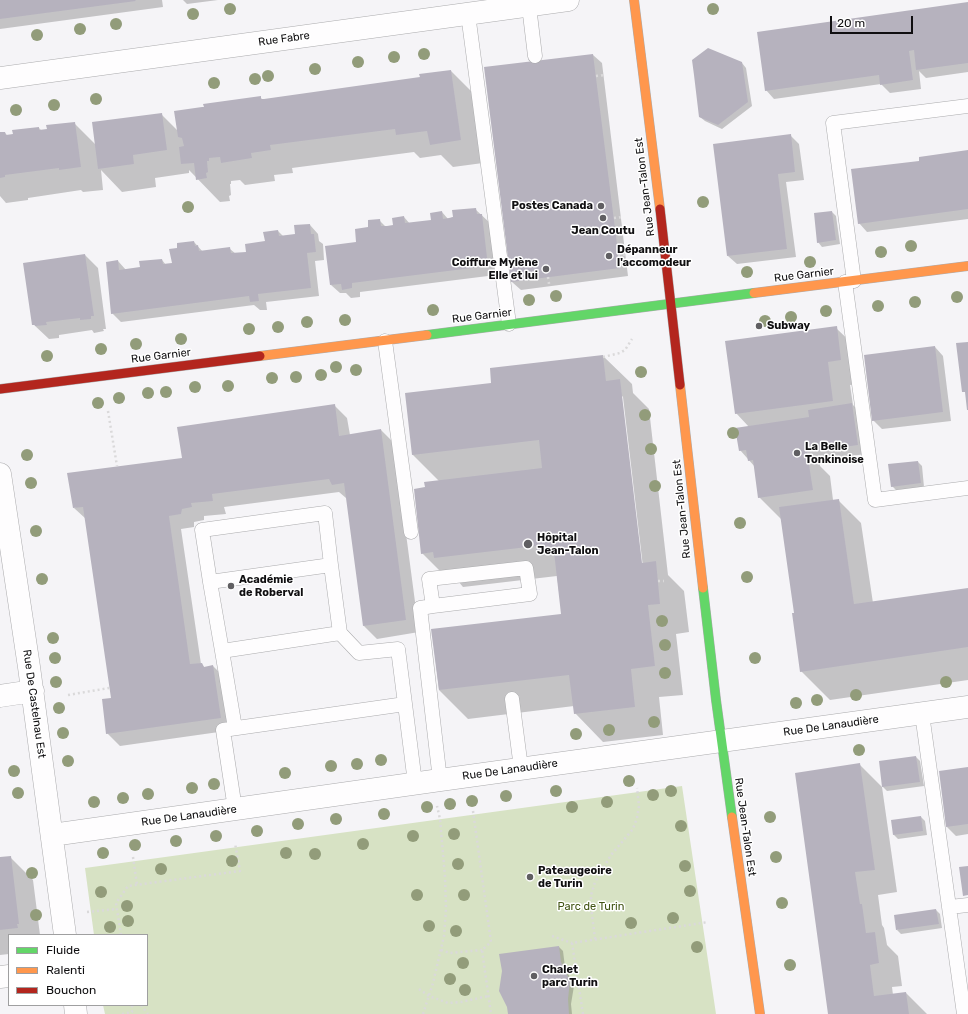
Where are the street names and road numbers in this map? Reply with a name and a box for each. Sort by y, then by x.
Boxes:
street label: Rue Fabre [258,29,310,49]
street label: Rue Jean-Talon Est [632,137,658,237]
street label: Rue Garnier [773,265,835,285]
street label: Rue Garnier [451,306,513,326]
street label: Rue Garnier [130,346,192,366]
street label: Rue Jean-Talon Est [670,459,694,559]
street label: Rue De Castelnau Est [20,649,48,759]
street label: Rue De Lanaudière [782,713,880,739]
street label: Rue De Lanaudière [461,757,559,783]
street label: Rue Jean-Talon Est [732,777,758,877]
street label: Rue De Lanaudière [140,803,238,829]

